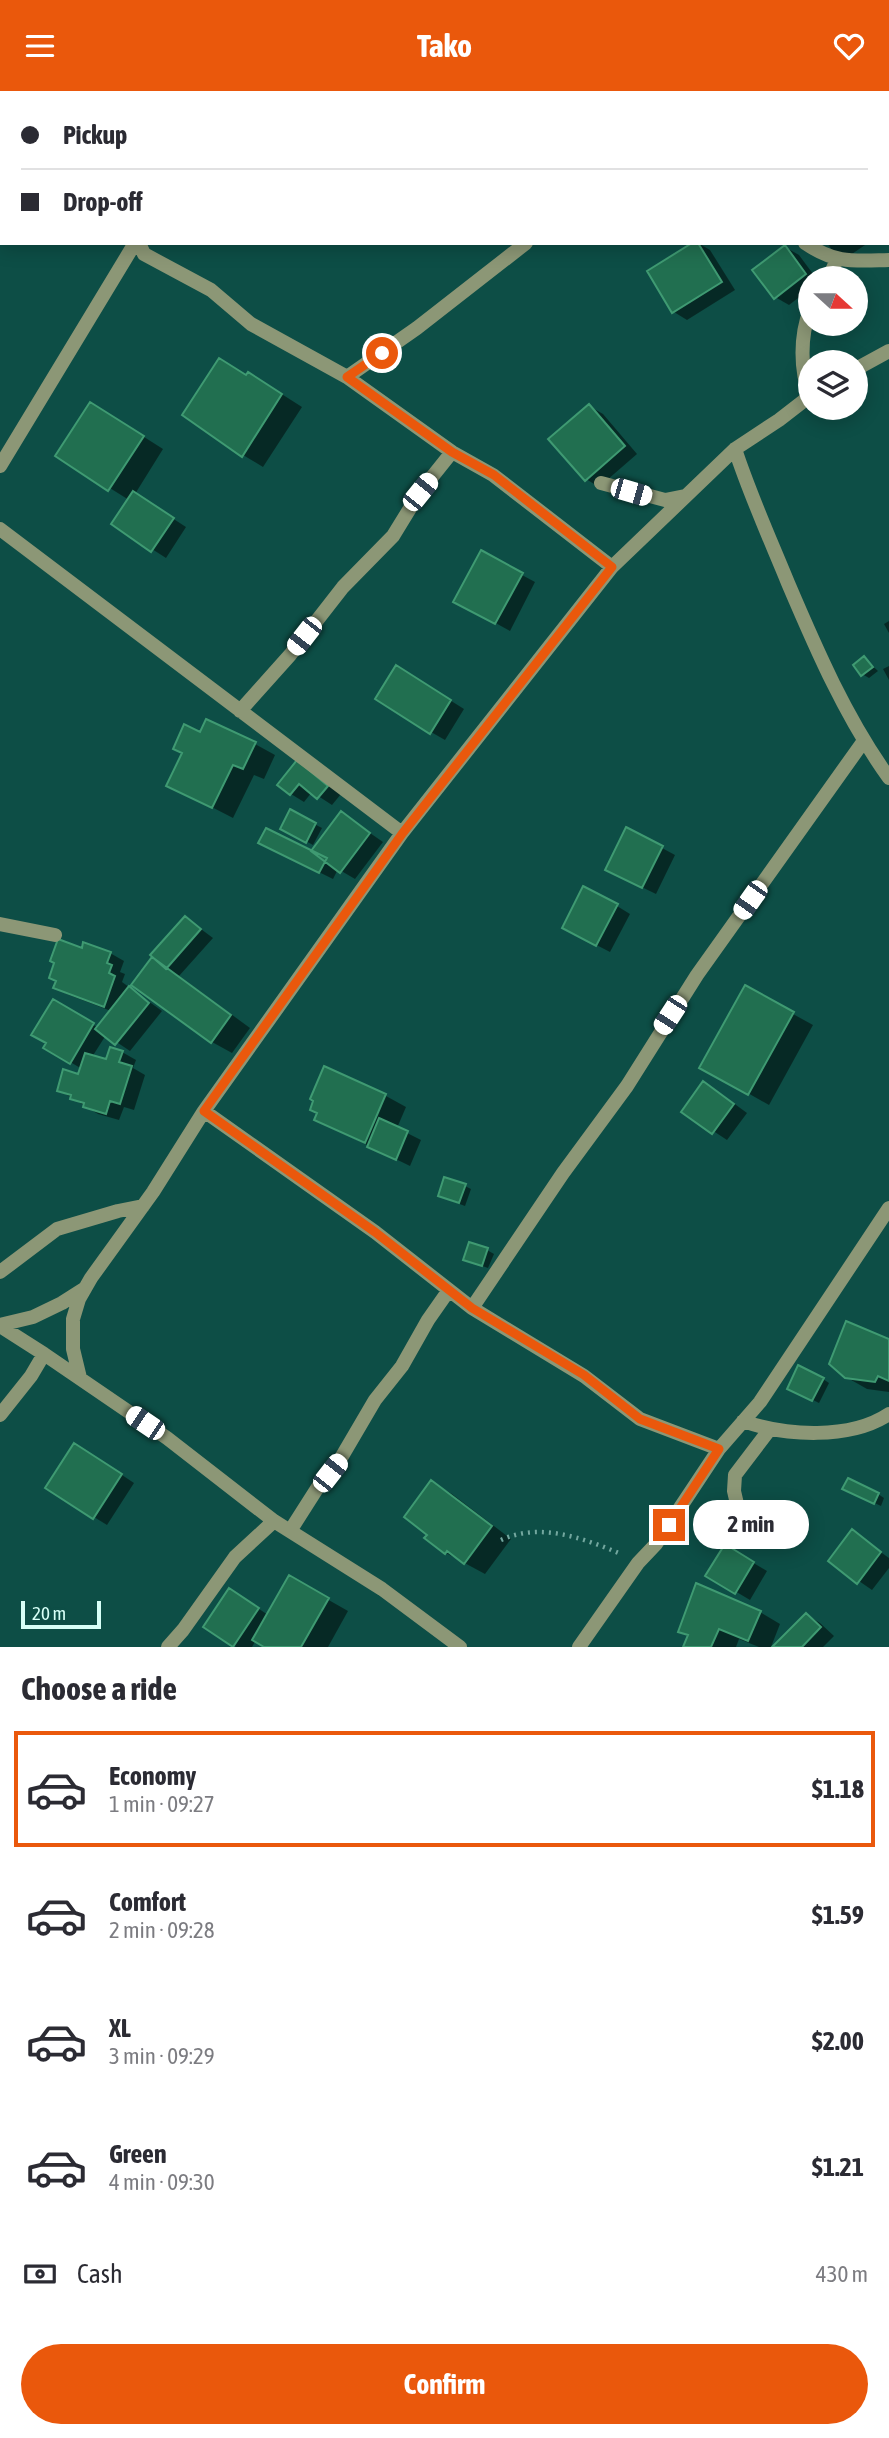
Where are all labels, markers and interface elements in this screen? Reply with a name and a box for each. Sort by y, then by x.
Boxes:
icon: menu [21,27,59,65]
text: Tako [417,27,472,64]
icon: heart [830,27,868,65]
text: Pickup [63,120,127,150]
text: Drop-off [63,187,143,217]
north arrow [798,266,868,336]
map controls [798,266,868,420]
route start [366,337,398,369]
button: layers [798,350,868,420]
car [399,469,442,515]
car [608,476,655,508]
car [283,613,326,659]
car [730,877,771,923]
car [650,992,691,1038]
car [122,1403,169,1443]
car [309,1450,352,1496]
callout: 2 min [694,1501,809,1549]
route end [653,1509,685,1541]
text: 2 min [728,1511,774,1537]
scale bar [21,1598,102,1630]
text: 20 m [32,1602,66,1624]
text: Choose a ride [21,1670,177,1707]
icon: car [25,1758,88,1821]
text: Economy [109,1761,196,1791]
text: $1.18 [812,1774,864,1804]
text: 1 min · 09:27 [109,1791,215,1817]
icon: car [25,1884,88,1947]
text: Comfort [109,1887,186,1917]
text: $1.59 [812,1900,864,1930]
text: 2 min · 09:28 [109,1917,215,1943]
icon: car [25,2010,88,2073]
text: XL [109,2013,131,2043]
text: $2.00 [812,2026,864,2056]
text: 3 min · 09:29 [109,2043,215,2069]
icon: car [25,2136,88,2199]
text: Green [109,2139,167,2169]
text: $1.21 [812,2152,864,2182]
text: 4 min · 09:30 [109,2169,215,2195]
icon: cash [21,2255,59,2293]
text: Cash [77,2259,123,2289]
text: 430 m [816,2261,868,2287]
button: Confirm [21,2344,868,2424]

